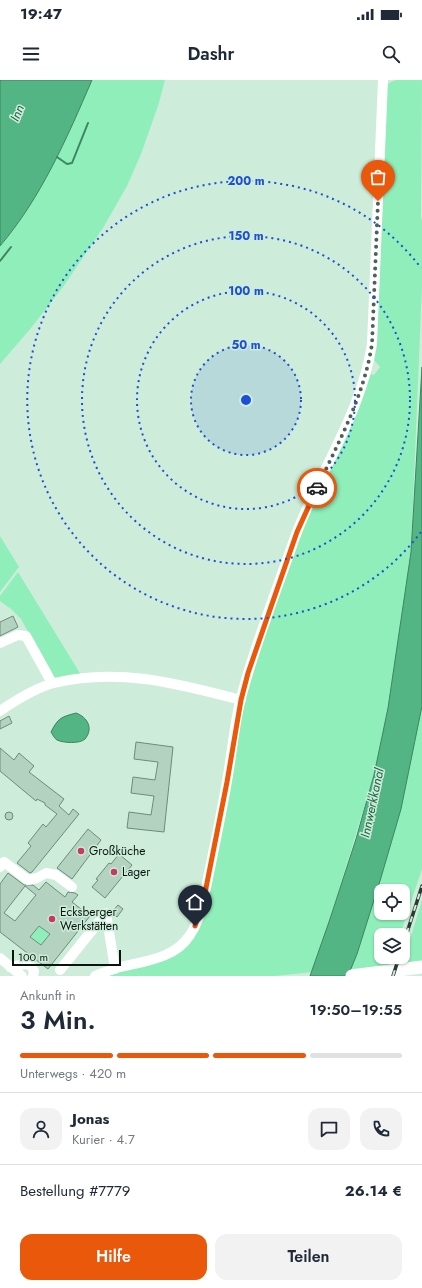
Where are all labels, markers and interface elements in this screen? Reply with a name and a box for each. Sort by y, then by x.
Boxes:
text: 19:47 [20,3,62,25]
text: Dashr [187,41,235,67]
icon: menu [20,43,42,65]
icon: search [380,43,402,65]
water label: Inn [5,101,29,124]
pin [361,160,395,201]
icon: bag [367,166,389,188]
text: 200 m [227,172,265,190]
text: 150 m [228,227,264,245]
text: 100 m [228,282,264,300]
text: 50 m [231,336,261,354]
centre of rings [239,393,253,407]
courier [297,468,337,508]
icon: car [306,477,328,499]
water label: Innwerkkanal [355,765,389,839]
place label: Großküche [89,842,145,860]
marker: Großküche [76,846,86,856]
place label: Lager [122,863,151,881]
marker: Lager [109,867,119,877]
map controls [374,884,410,964]
button: locate [374,884,410,920]
pin [178,885,212,926]
icon: home [184,891,206,913]
place label: Ecksberger Werkstätten [60,903,118,935]
marker: Ecksberger Werkstätten [47,914,57,924]
button: layers [374,928,410,964]
scale bar [12,948,121,967]
text: 100 m [18,949,48,965]
text: Ankunft in [20,986,76,1005]
text: 19:50–19:55 [310,999,402,1021]
text: 3 Min. [20,1001,96,1039]
text: Unterwegs · 420 m [20,1064,126,1083]
button: person [20,1108,62,1150]
text: Jonas [72,1108,109,1130]
button: chat [308,1108,350,1150]
button: phone [360,1108,402,1150]
text: Kurier · 4.7 [72,1130,135,1149]
text: Bestellung #7779 [20,1180,131,1202]
text: 26.14 € [345,1180,402,1202]
button: Hilfe [20,1234,207,1280]
button: Teilen [215,1234,402,1280]

